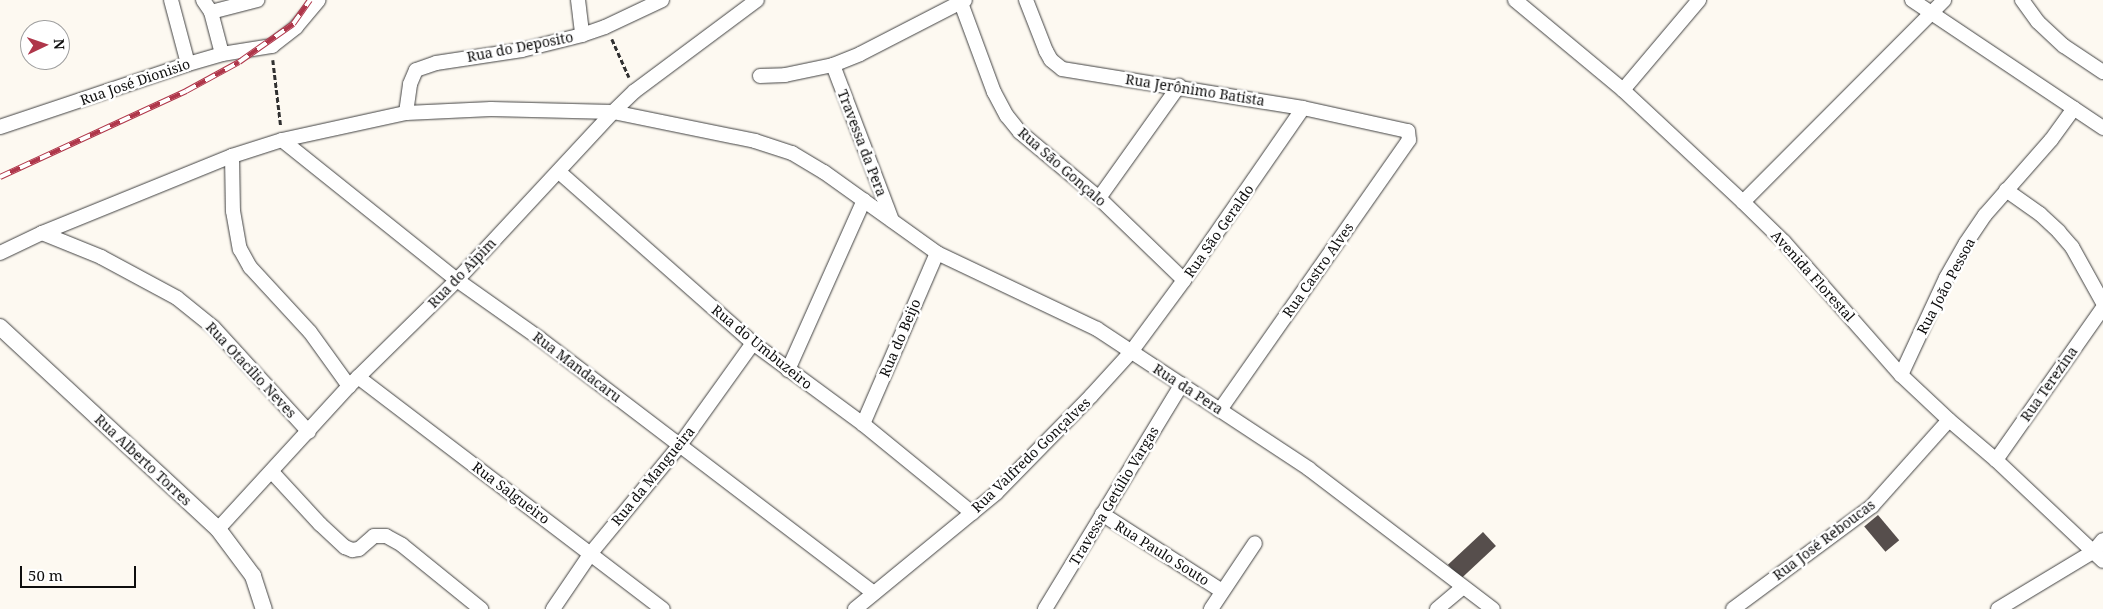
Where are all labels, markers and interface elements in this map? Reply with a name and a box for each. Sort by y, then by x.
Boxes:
north arrow [20,20,70,70]
street label: Rua do Deposito [465,28,575,66]
text: N [50,38,69,50]
street label: Rua José Dionisio [78,55,192,109]
street label: Rua Jerônimo Batista [1124,71,1266,109]
street label: Travessa da Pera [834,87,890,199]
street label: Rua São Gonçalo [1015,124,1109,210]
street label: Rua São Geraldo [1181,181,1257,281]
street label: Rua Castro Alves [1279,219,1357,321]
street label: Avenida Florestal [1768,227,1858,325]
street label: Rua do Aipim [425,235,499,311]
street label: Rua João Pessoa [1914,235,1978,337]
street label: Rua do Beijo [876,296,924,380]
street label: Rua do Umbuzeiro [708,301,816,393]
street label: Rua Otacílio Neves [202,319,300,421]
street label: Rua Mandacaru [529,328,625,406]
street label: Rua Terezina [2017,343,2081,425]
street label: Rua da Pera [1150,360,1226,418]
street label: Rua Valfredo Gonçalves [968,394,1094,516]
street label: Rua Alberto Torres [91,411,195,509]
street label: Rua da Mangueira [608,423,698,529]
street label: Travessa Getúlio Vargas [1066,423,1162,569]
street label: Rua Salgueiro [469,458,553,528]
street label: Rua José Reboucas [1770,496,1878,584]
street label: Rua Paulo Souto [1112,517,1212,589]
scale bar [22,556,139,588]
text: 50 m [28,565,63,585]

